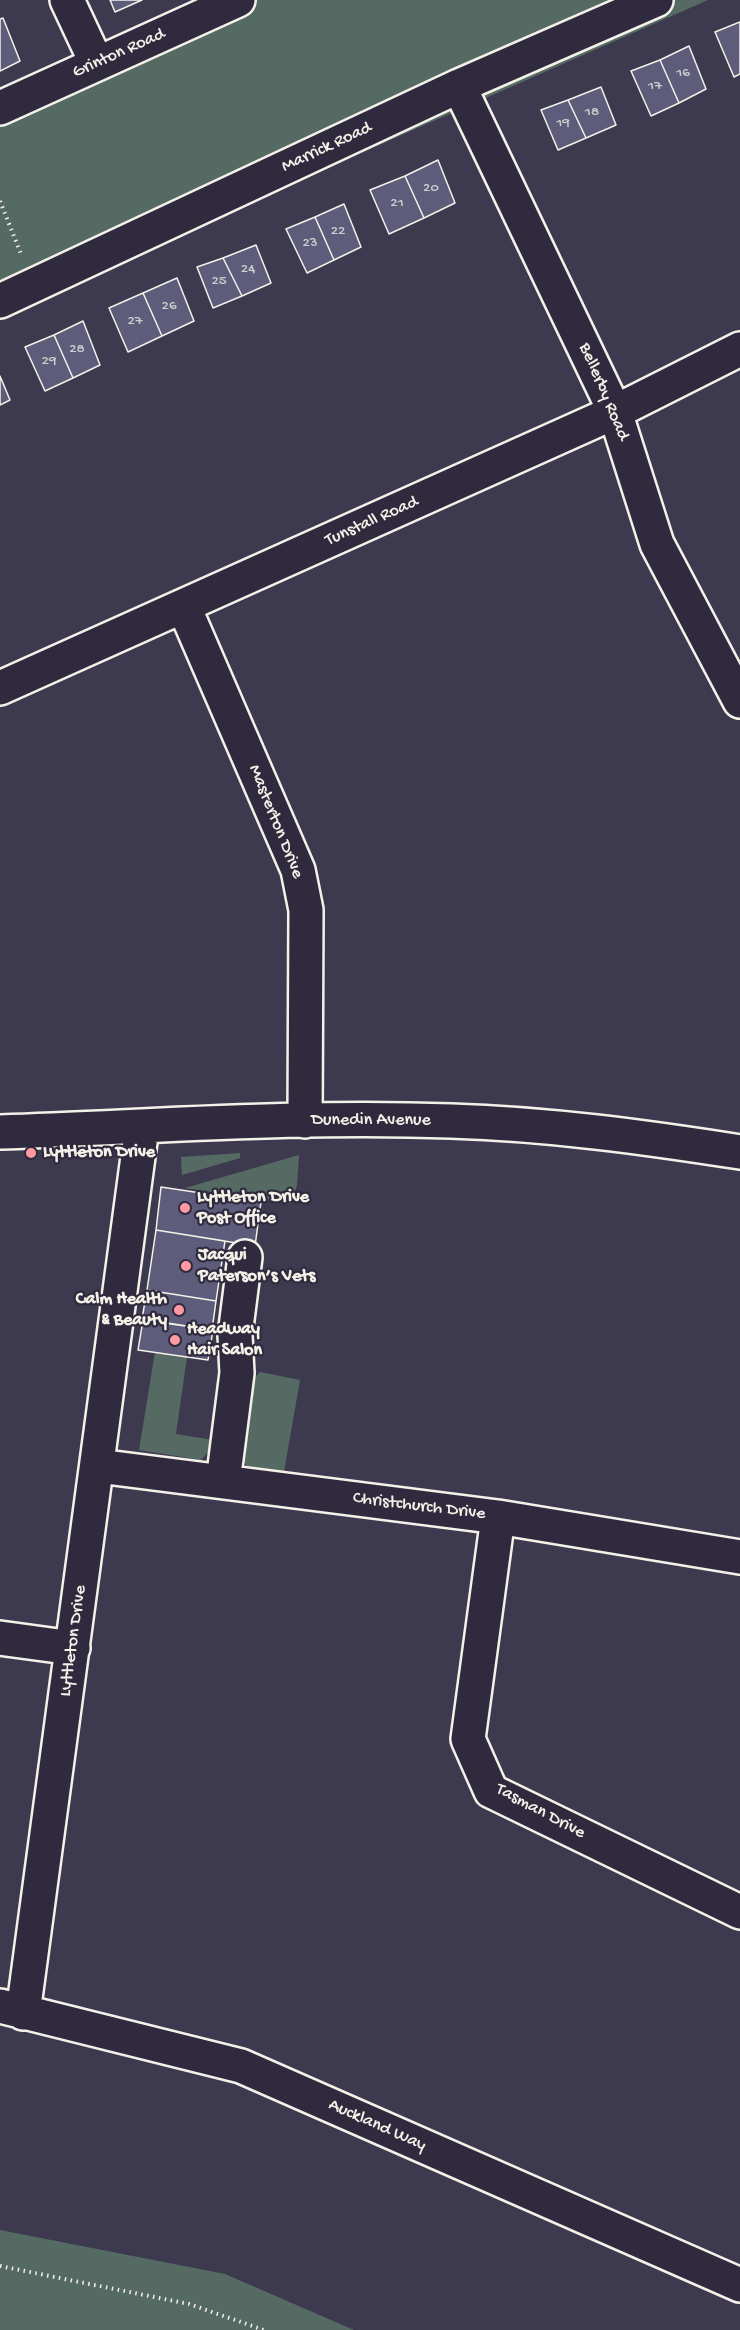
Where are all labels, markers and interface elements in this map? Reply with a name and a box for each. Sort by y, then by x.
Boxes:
street label: Grinton Road [69,24,169,84]
house number: 16 [676,65,690,83]
house number: 17 [648,78,662,96]
house number: 18 [585,104,599,122]
house number: 19 [556,115,570,133]
street label: Marrick Road [279,118,375,178]
house number: 20 [423,180,439,198]
house number: 21 [390,195,404,213]
house number: 22 [331,223,345,241]
house number: 23 [302,235,318,253]
house number: 24 [241,261,255,279]
house number: 25 [211,273,227,291]
house number: 26 [162,298,176,316]
house number: 27 [127,313,143,331]
street label: Bellerby Road [573,340,633,444]
house number: 28 [69,341,85,359]
house number: 29 [42,353,56,371]
street label: Tunstall Road [322,492,422,552]
street label: Masterton Drive [242,762,308,882]
street label: Dunedin Avenue [311,1110,431,1132]
place label: Lyttleton Drive [43,1142,155,1164]
marker: Lyttleton Drive [24,1146,38,1160]
place label: Lyttleton Drive Post Office [197,1187,309,1230]
marker: Lyttleton Drive Post Office [178,1201,192,1215]
place label: Jacqui Paterson’s Vets [198,1245,315,1288]
marker: Jacqui Paterson’s Vets [179,1259,193,1273]
place label: Calm Health & Beauty [76,1289,167,1332]
marker: Calm Health & Beauty [172,1303,186,1317]
place label: Headway Hair Salon [187,1319,262,1362]
marker: Headway Hair Salon [168,1333,182,1347]
street label: Christchurch Drive [351,1488,487,1526]
street label: Lyttleton Drive [56,1584,92,1698]
street label: Tasman Drive [492,1779,588,1845]
street label: Auckland Way [325,2095,429,2157]

